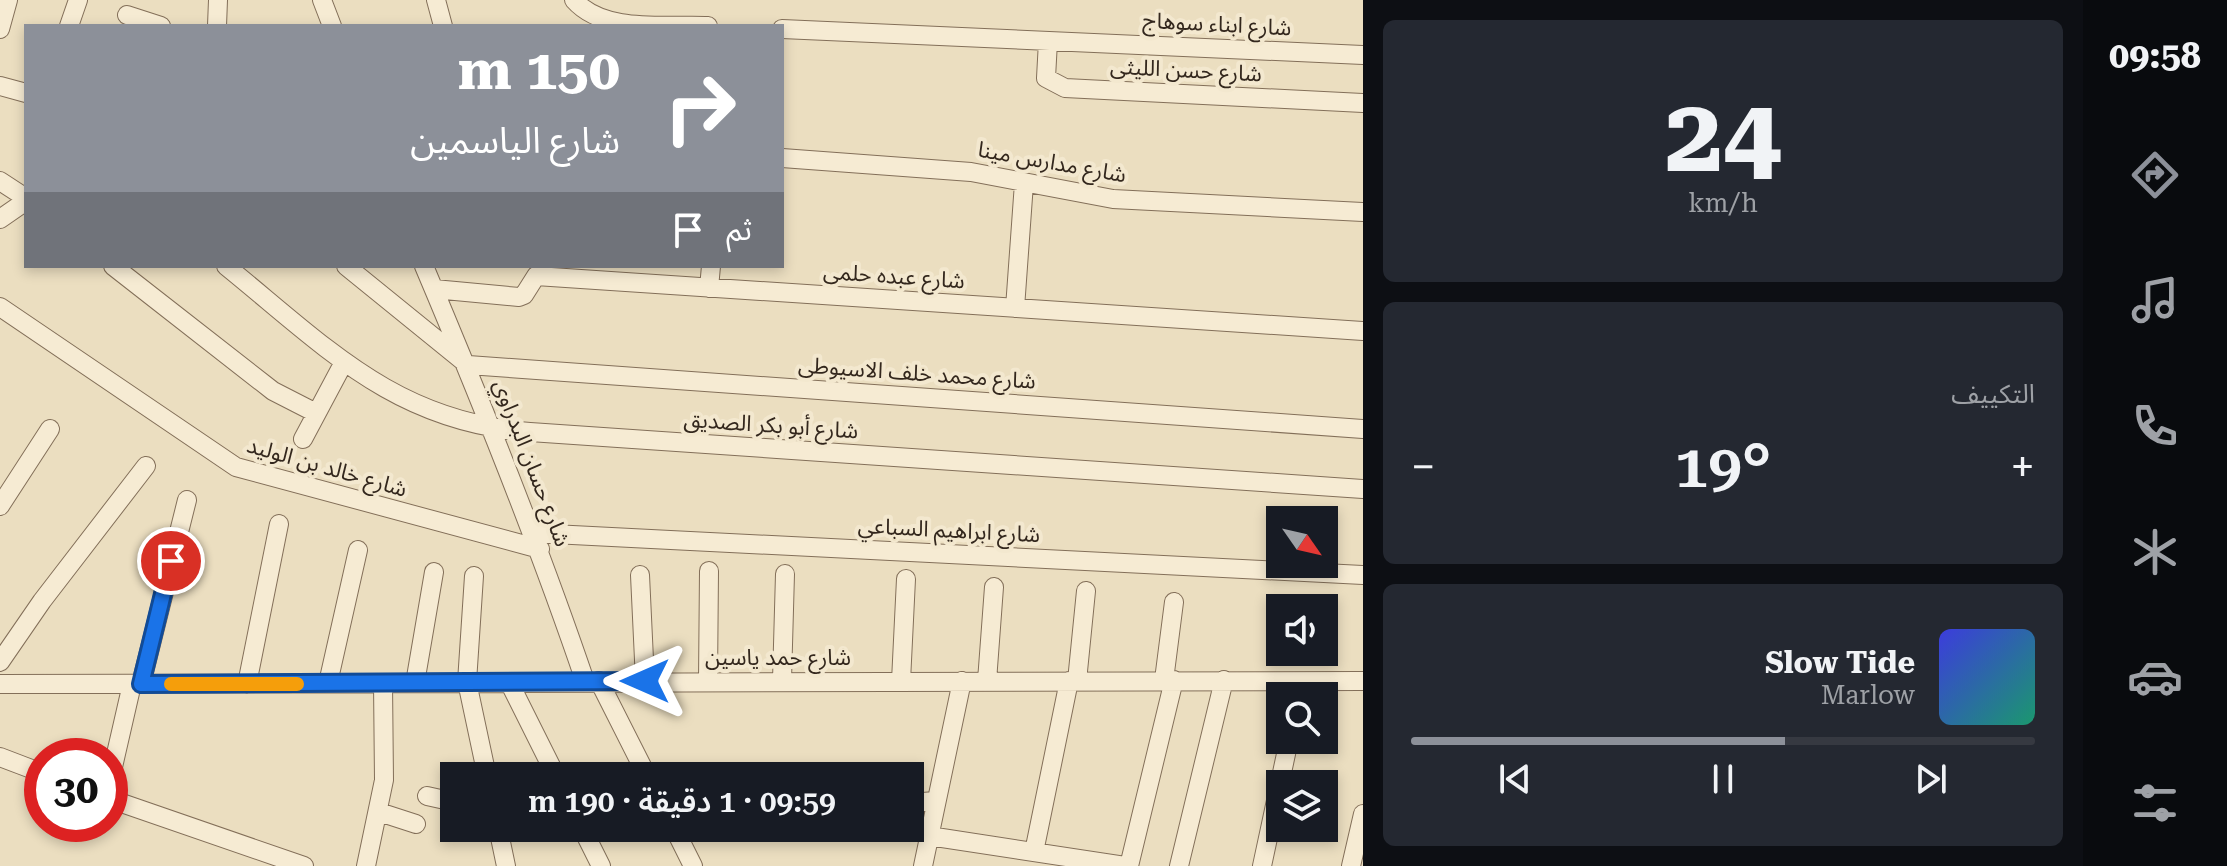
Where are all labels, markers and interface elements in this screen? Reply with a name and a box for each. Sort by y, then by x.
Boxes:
street label: شارع ابناء سوهاج [1142,8,1292,44]
text: 09:58 [2109,35,2201,77]
text: 150 m [458,37,620,103]
street label: شارع حسن الليثى [1109,54,1262,90]
icon: right [648,56,752,160]
text: 24 [1665,75,1781,196]
text: شارع الياسمين [410,120,620,162]
street label: شارع مدارس مينا [975,137,1128,191]
icon: directions [2127,147,2183,203]
text: km/h [1688,188,1758,218]
icon: arrive [666,208,710,252]
text: ثم [726,212,752,247]
street label: شارع عبده حلمى [822,259,966,297]
icon: music [2127,272,2183,328]
street label: شارع محمد خلف الاسيوطى [797,352,1037,398]
street label: شارع حسان البدراوي [485,376,575,551]
text: التكييف [1951,379,2035,409]
icon: phone [2127,398,2183,454]
street label: شارع أبو بكر الصديق [683,406,859,448]
text: 19° [1675,431,1771,502]
street label: شارع خالد بن الوليد [243,432,410,506]
text: − [1411,441,1436,493]
text: + [2010,441,2035,493]
north arrow [1266,506,1338,578]
map controls [1266,506,1338,842]
street label: شارع ابراهيم السباعي [857,513,1041,551]
icon: climate [2127,524,2183,580]
pin [137,527,205,595]
icon: arrive [149,539,193,583]
button: sound [1266,594,1338,666]
position arrow [603,639,687,723]
street label: شارع حمد ياسين [705,645,851,674]
text: Slow Tide [1765,645,1915,680]
icon: car [2127,649,2183,705]
text: Marlow [1821,680,1915,710]
button: search [1266,682,1338,754]
speed limit sign: 30 [24,738,128,842]
icon: previous [1493,757,1537,801]
icon: pause [1701,757,1745,801]
icon: next [1909,757,1953,801]
button: layers [1266,770,1338,842]
icon: filters [2127,775,2183,831]
text: 09:59 · 1 دقيقة · 190 m [528,784,836,819]

